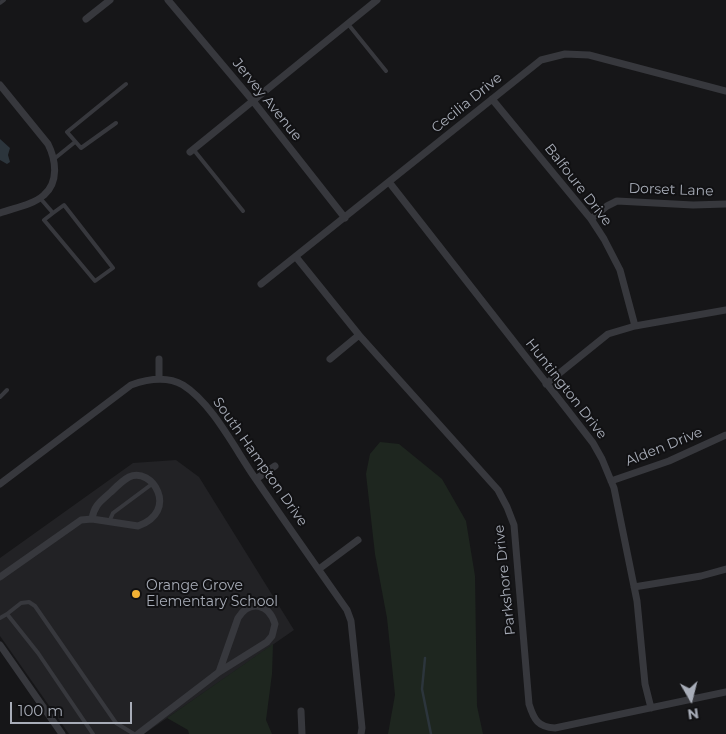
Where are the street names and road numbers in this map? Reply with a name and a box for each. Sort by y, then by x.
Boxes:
street label: Jervey Avenue [229,55,305,145]
street label: Cecilia Drive [428,69,506,137]
street label: Balfoure Drive [541,141,615,229]
street label: Dorset Lane [628,180,714,200]
street label: Huntington Drive [522,335,610,443]
street label: South Hampton Drive [209,394,311,530]
street label: Alden Drive [623,424,705,470]
street label: Parkshore Drive [491,524,519,636]

